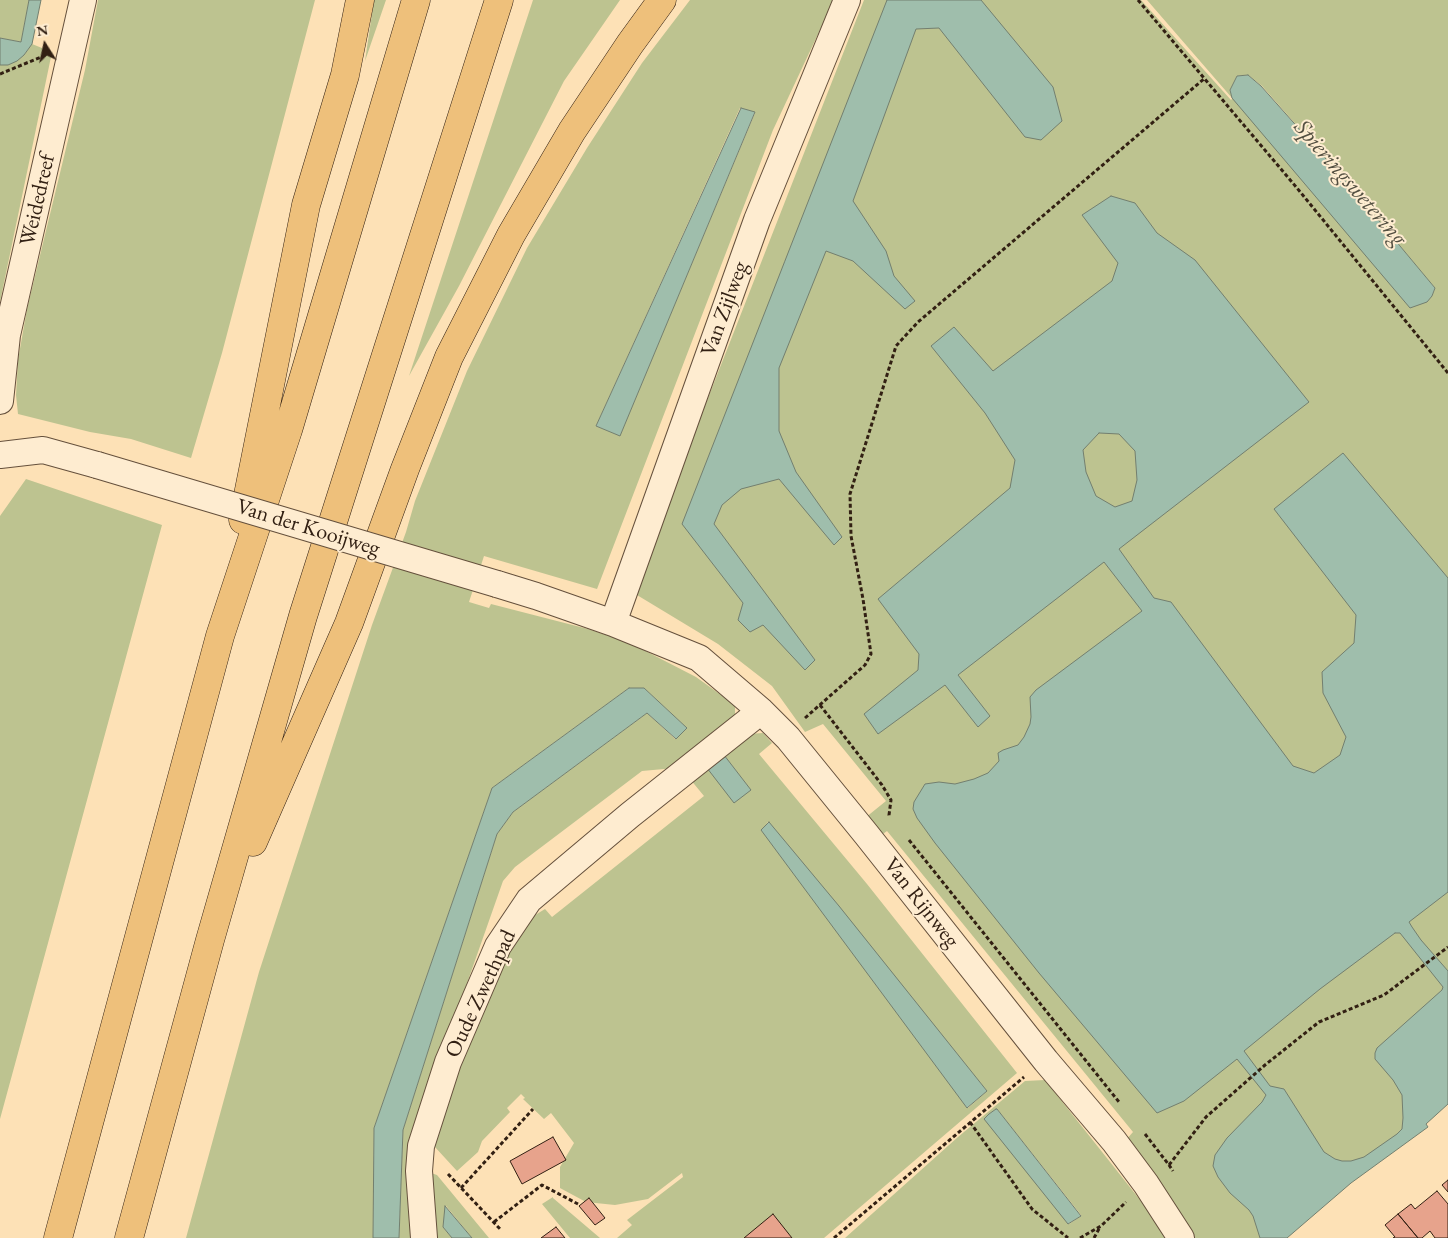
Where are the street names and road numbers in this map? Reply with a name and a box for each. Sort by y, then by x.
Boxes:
street label: Weidedreef [15,151,61,249]
street label: Van Zijlweg [696,258,754,360]
street label: Van der Kooijweg [233,494,383,562]
street label: Van Rijnweg [878,853,964,953]
street label: Oude Zwethpad [440,926,522,1062]

